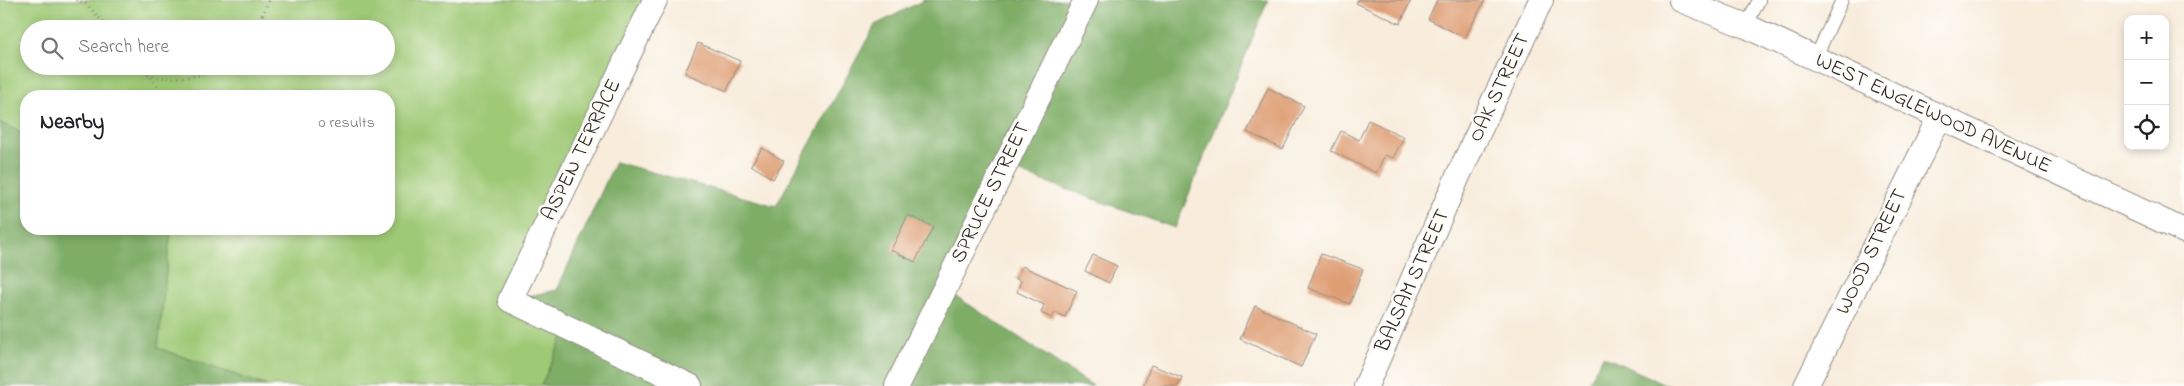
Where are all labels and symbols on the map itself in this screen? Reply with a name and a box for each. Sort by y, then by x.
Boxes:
street label: OAK STREET [1462,29,1538,147]
street label: WEST ENGLEWOOD AVENUE [1810,46,2056,182]
street label: ASPEN TERRACE [535,74,629,226]
street label: SPRUCE STREET [944,117,1038,269]
street label: WOOD STREET [1829,184,1915,320]
street label: BALSAM STREET [1368,205,1458,358]

